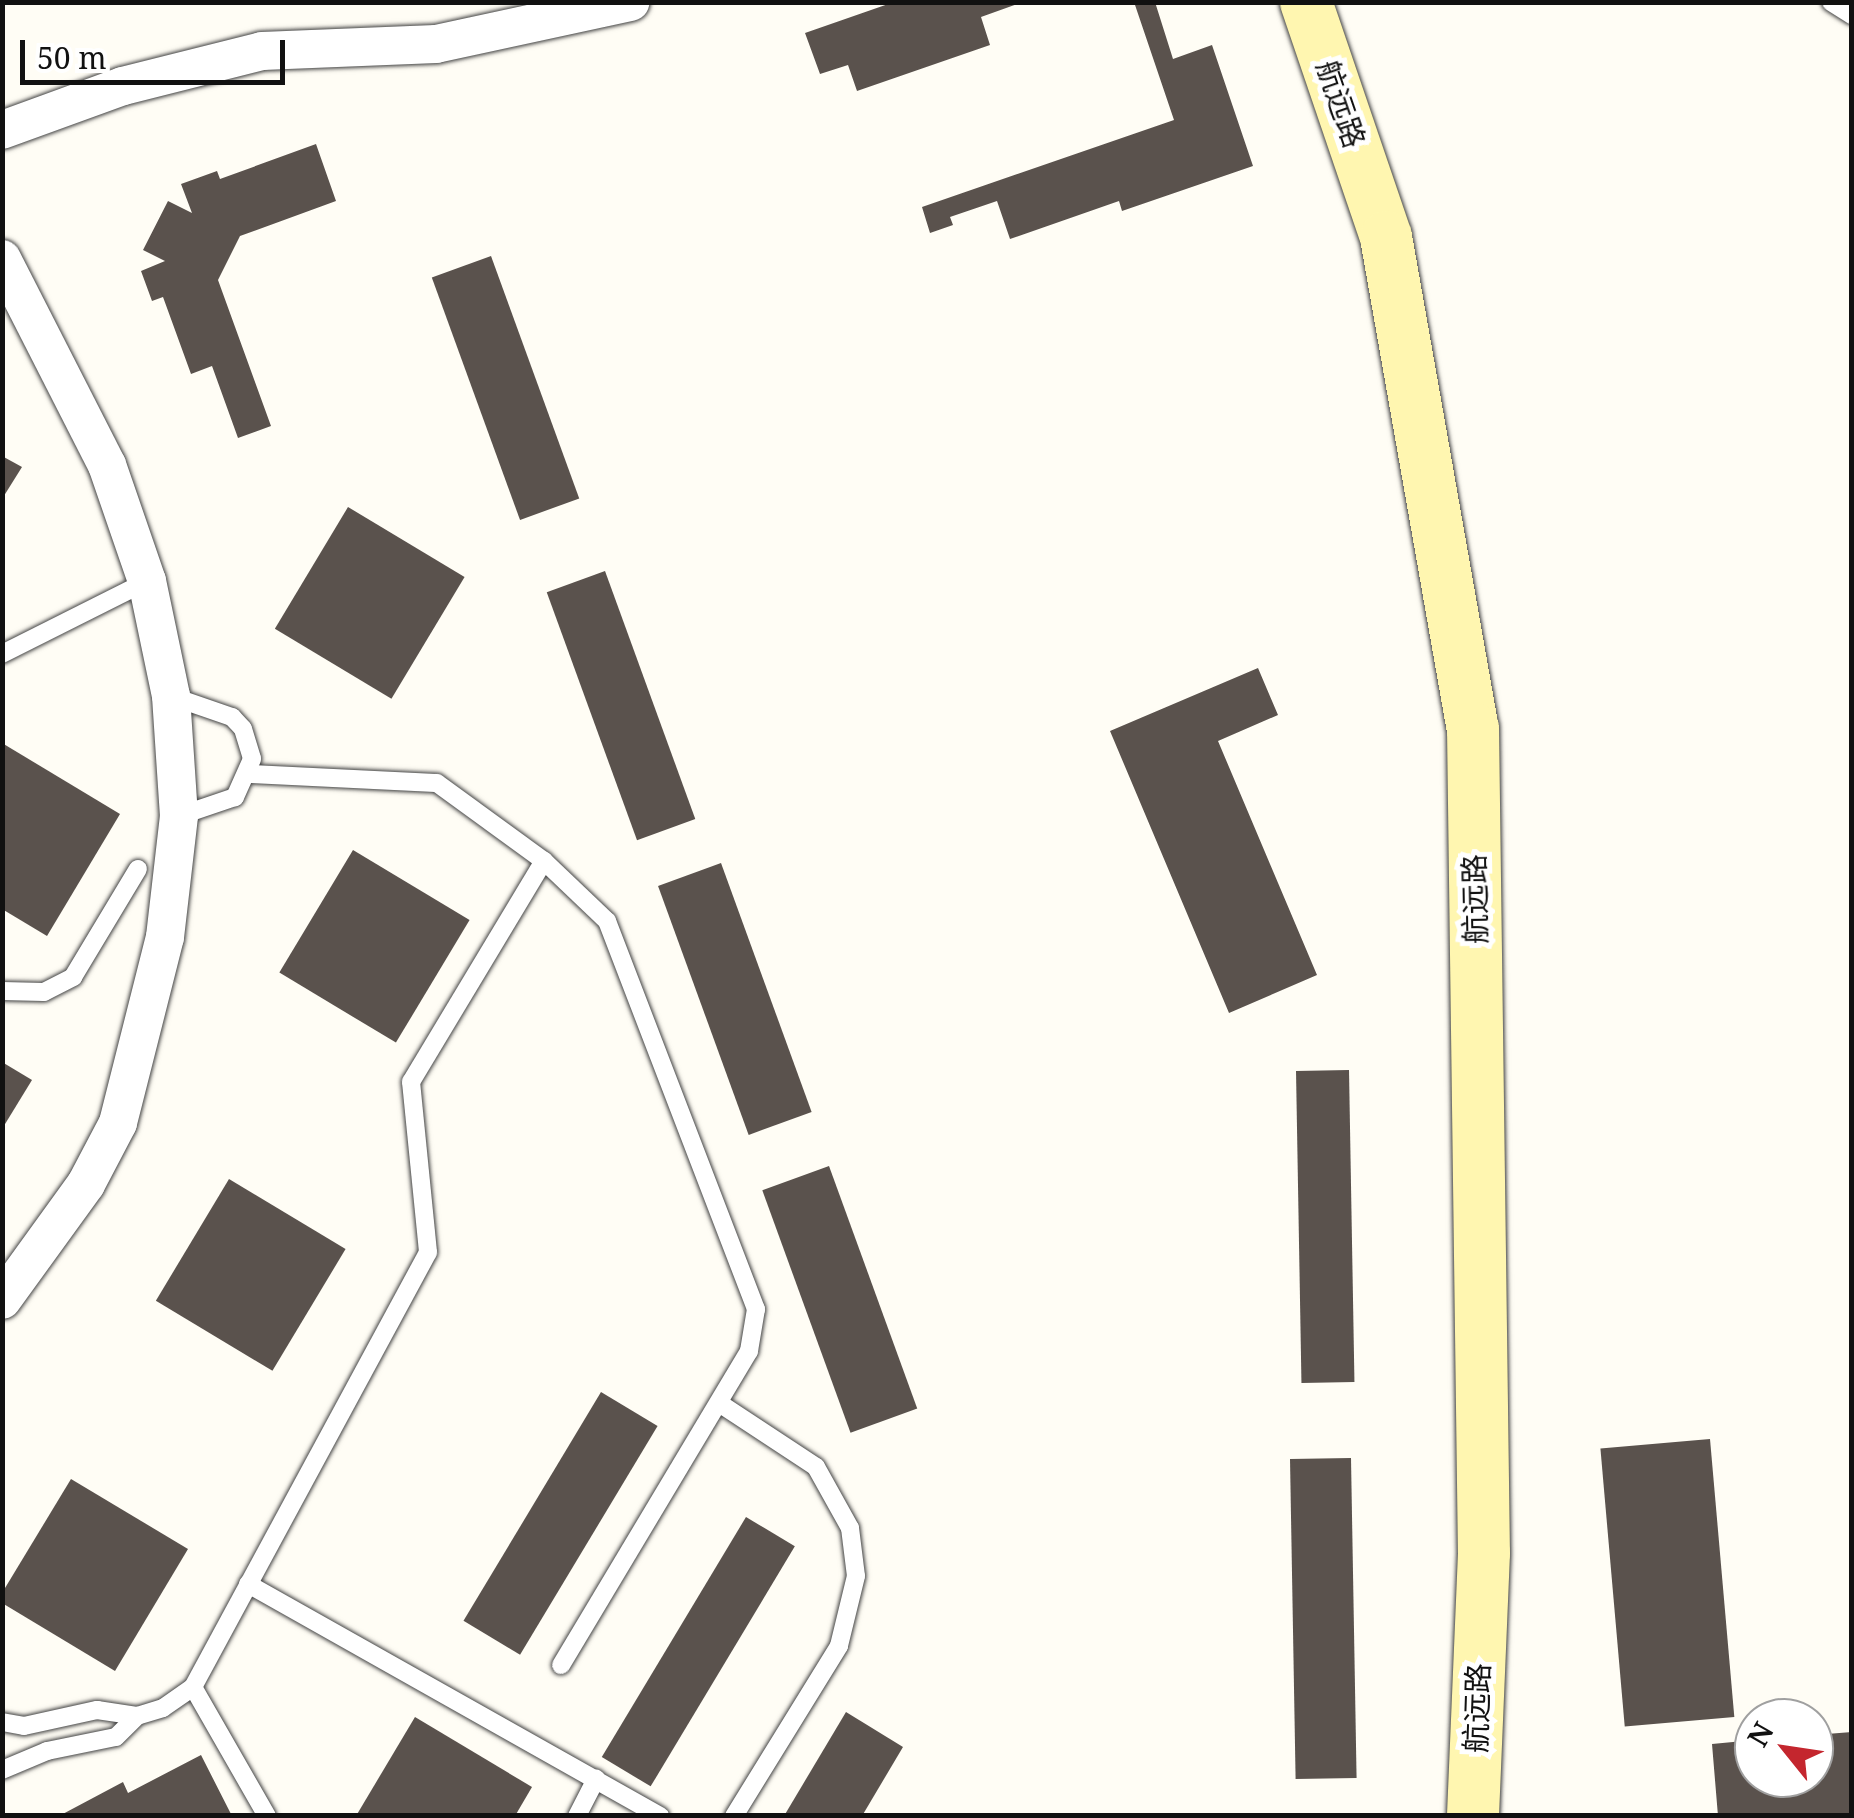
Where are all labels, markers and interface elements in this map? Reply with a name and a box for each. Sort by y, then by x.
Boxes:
scale bar [25,20,290,82]
text: 50 m [37,37,107,78]
street label: 航远路 [1309,56,1373,152]
street label: 航远路 [1456,854,1494,944]
street label: 航远路 [1457,1662,1497,1754]
north arrow [1734,1698,1834,1798]
text: N [1738,1715,1782,1753]

